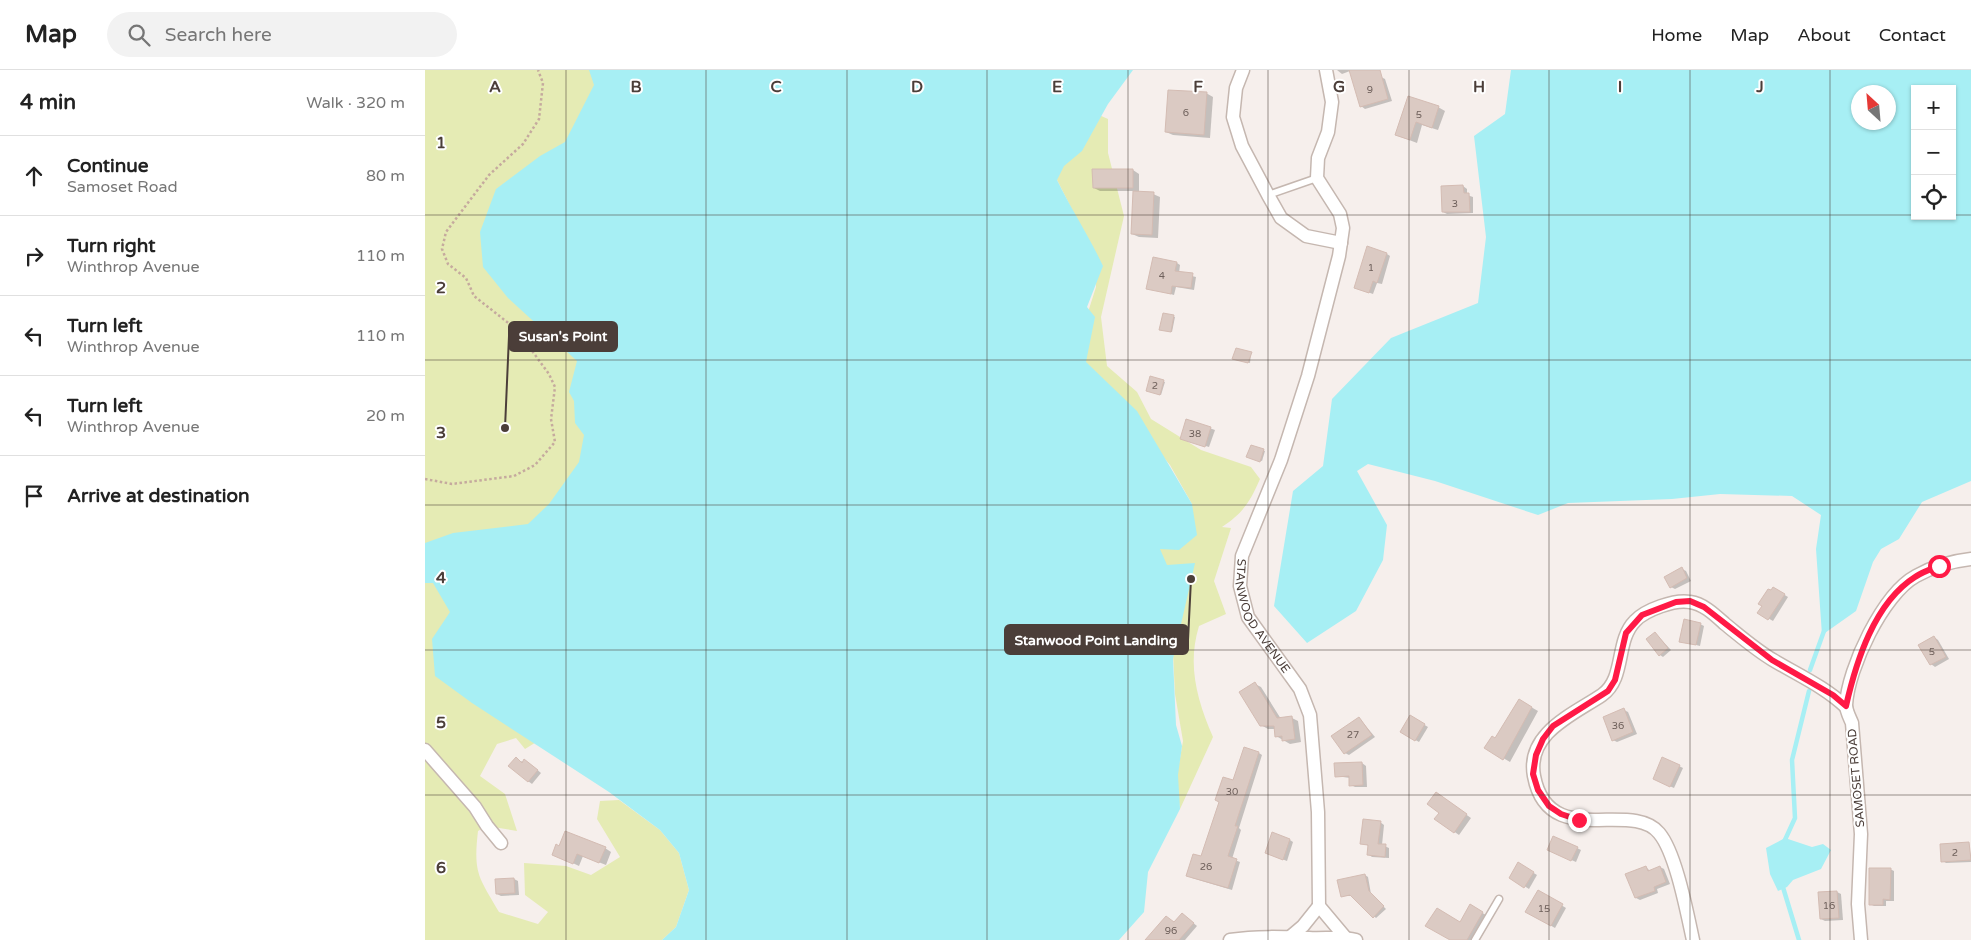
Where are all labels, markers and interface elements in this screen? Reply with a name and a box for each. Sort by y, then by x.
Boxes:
search box [107,12,457,57]
text: Map [25,20,77,49]
icon: search [125,21,153,49]
text: Search here [165,24,272,46]
text: Home [1651,24,1702,46]
text: Map [1730,24,1769,46]
text: About [1797,24,1851,46]
text: Contact [1879,24,1946,46]
text: A [489,77,501,97]
text: B [630,77,642,97]
text: C [770,77,782,97]
text: D [911,77,923,97]
text: E [1052,77,1062,97]
text: F [1193,77,1203,97]
text: G [1333,77,1345,97]
text: H [1473,77,1485,97]
text: I [1618,77,1622,97]
text: J [1755,77,1764,97]
house number: 9 [1367,84,1373,96]
north arrow [1851,85,1896,130]
map controls [1911,85,1956,220]
button: + [1911,85,1956,130]
text: 4 min [20,90,76,115]
text: Walk · 320 m [306,93,405,113]
house number: 6 [1183,107,1189,119]
house number: 5 [1416,109,1422,121]
button: − [1911,130,1956,175]
text: 1 [436,133,446,153]
text: Continue [67,155,149,177]
icon: ahead [20,162,48,190]
text: 80 m [366,166,405,186]
button: locate [1911,175,1956,220]
text: Samoset Road [67,177,177,197]
house number: 3 [1452,198,1458,210]
text: Turn right [67,235,155,257]
icon: right [20,242,48,270]
text: 110 m [356,246,405,266]
text: Winthrop Avenue [67,257,200,277]
house number: 1 [1368,262,1374,274]
house number: 4 [1159,270,1165,282]
text: 2 [436,278,446,298]
text: Turn left [67,315,143,337]
icon: left [20,322,48,350]
callout: Susan's Point [509,322,617,351]
text: 110 m [356,326,405,346]
text: Susan's Point [519,328,608,345]
text: Winthrop Avenue [67,337,200,357]
house number: 2 [1152,380,1158,392]
text: Turn left [67,395,143,417]
icon: left [20,402,48,430]
text: 20 m [366,406,405,426]
text: Winthrop Avenue [67,417,200,437]
text: 3 [436,423,446,443]
house number: 38 [1189,428,1201,440]
icon: arrive [20,482,48,510]
text: Arrive at destination [67,485,250,507]
route start [1928,555,1951,578]
street label: STANWOOD AVENUE [1232,558,1293,676]
text: 4 [436,568,446,588]
callout: Stanwood Point Landing [1005,625,1188,654]
text: Stanwood Point Landing [1014,632,1178,649]
house number: 5 [1929,646,1935,658]
text: 5 [436,713,446,733]
house number: 36 [1612,720,1624,732]
street label: SAMOSET ROAD [1845,728,1867,828]
house number: 27 [1347,729,1359,741]
house number: 30 [1226,786,1238,798]
route end [1568,809,1591,832]
house number: 2 [1952,847,1958,859]
text: 6 [436,858,446,878]
house number: 26 [1200,861,1212,873]
house number: 16 [1823,900,1835,912]
house number: 15 [1538,903,1550,915]
house number: 96 [1165,925,1177,937]

